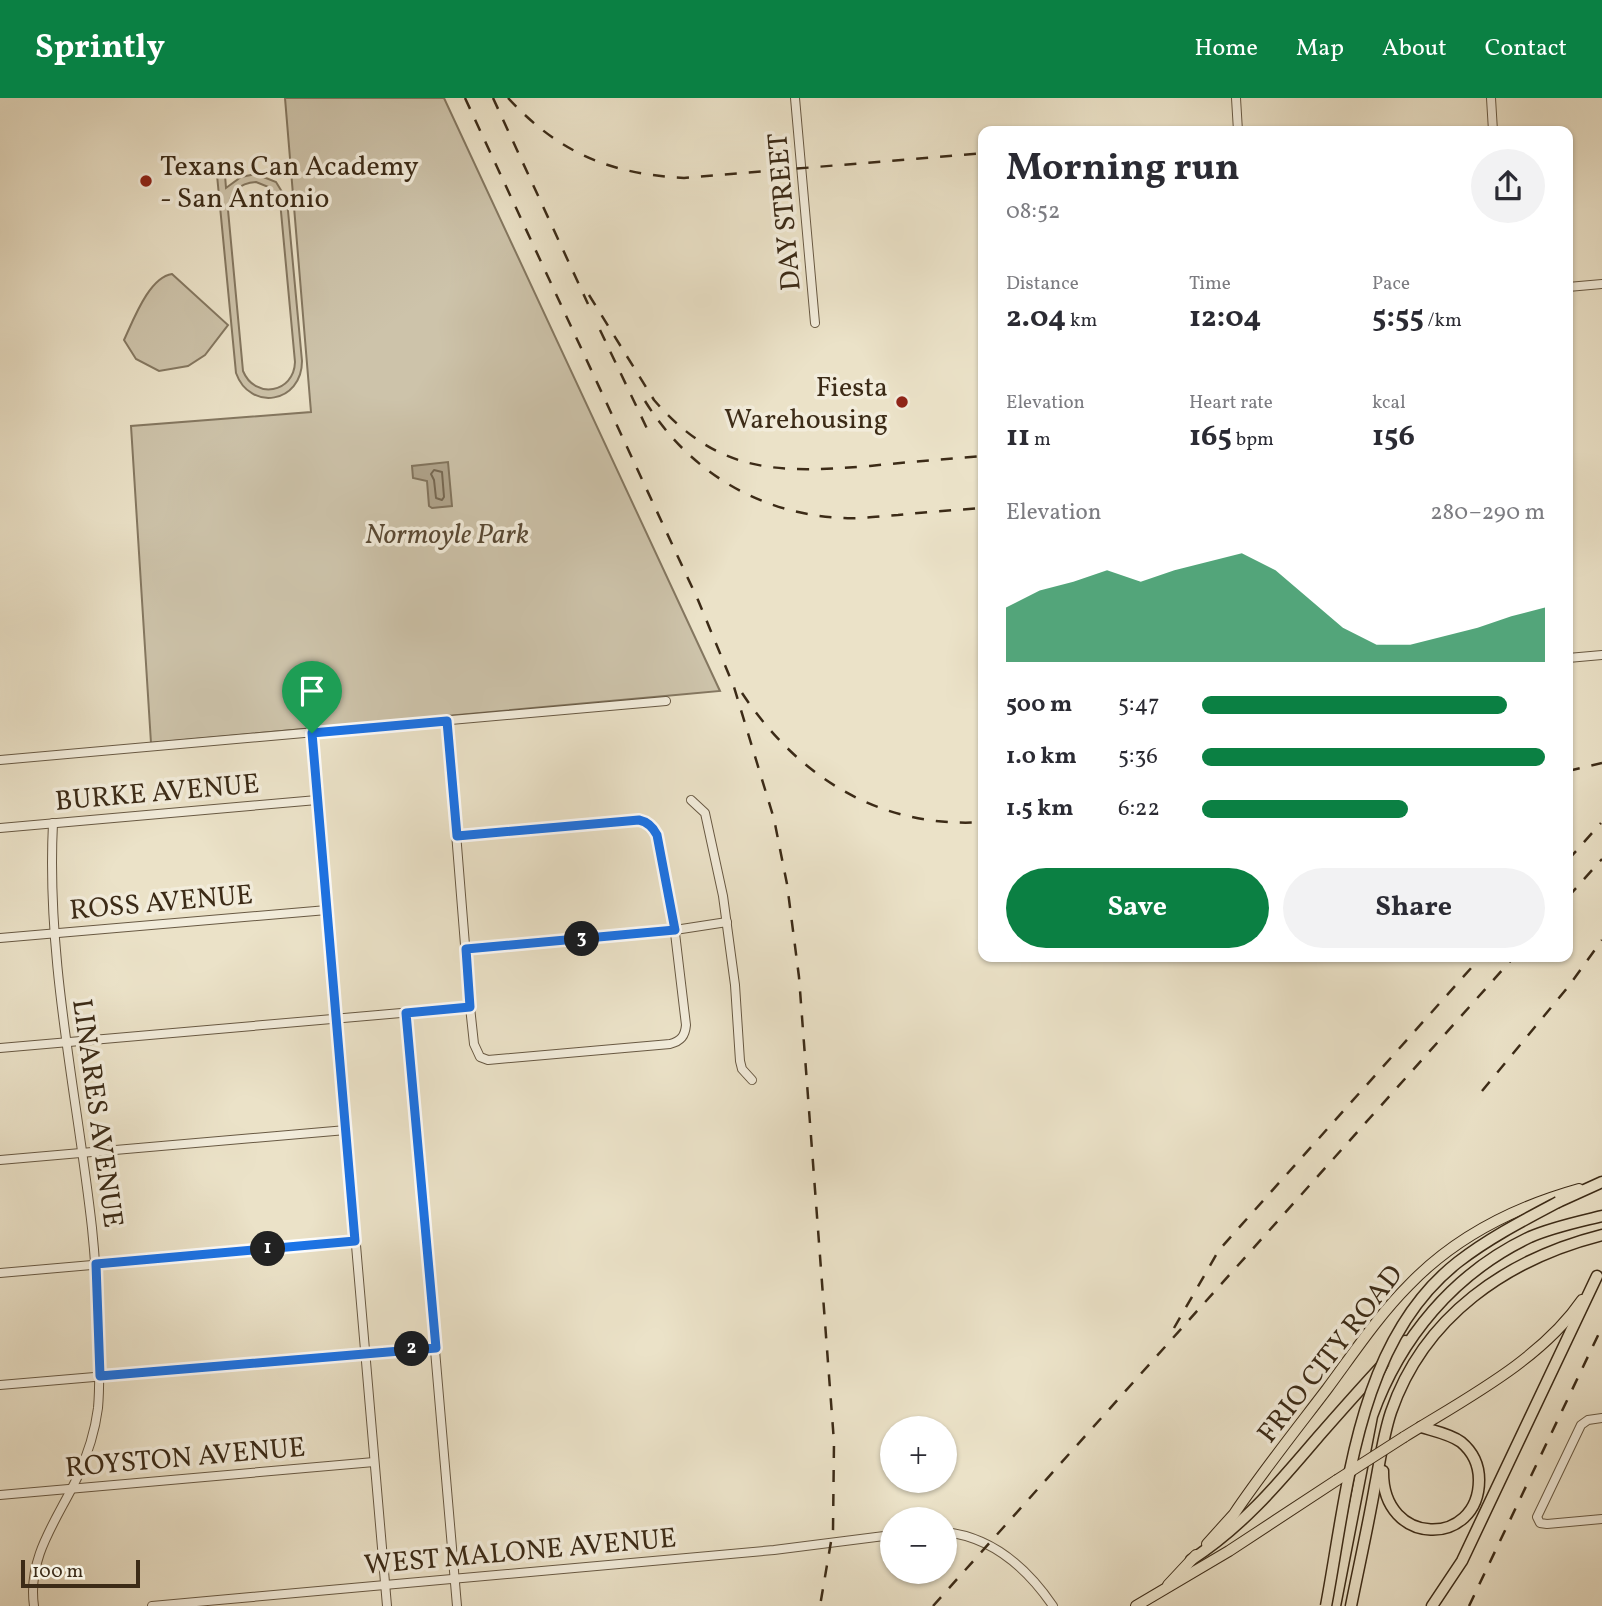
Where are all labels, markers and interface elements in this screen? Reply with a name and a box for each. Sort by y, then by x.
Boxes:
text: Sprintly [35,26,165,72]
text: Home [1194,32,1258,66]
text: Map [1296,32,1344,66]
text: About [1382,32,1447,66]
text: Contact [1485,32,1567,66]
street label: DAY STREET [759,131,812,292]
text: Morning run [1006,143,1240,196]
place label: Texans Can Academy - San Antonio [160,148,419,219]
button: share [1471,149,1545,223]
marker: Texans Can Academy - San Antonio [138,173,154,189]
text: 08:52 [1006,196,1060,228]
text: Distance [1006,271,1079,297]
text: Time [1189,271,1231,297]
text: Pace [1372,271,1410,297]
text: 2.04 [1006,297,1066,339]
text: 12:04 [1189,297,1261,339]
text: 5:55 [1372,297,1424,339]
text: km [1066,308,1097,334]
text: /km [1424,308,1462,334]
place label: Fiesta Warehousing [724,369,888,440]
text: Elevation [1006,390,1085,416]
text: Heart rate [1189,390,1273,416]
text: kcal [1372,390,1406,416]
marker: Fiesta Warehousing [894,394,910,410]
text: 11 [1006,416,1030,458]
text: 165 [1189,416,1232,458]
text: 156 [1372,416,1415,458]
text: m [1030,427,1051,453]
text: bpm [1232,427,1274,453]
text: Elevation [1006,497,1102,529]
text: 280–290 m [1430,497,1545,529]
park label: Normoyle Park [365,516,529,555]
pin [282,661,342,733]
icon: arrive [293,672,331,710]
text: 500 m [1006,689,1072,721]
text: 5:47 [1118,689,1159,721]
text: 1.0 km [1006,741,1077,773]
text: 5:36 [1118,741,1158,773]
street label: BURKE AVENUE [53,765,261,822]
text: 1.5 km [1006,793,1073,825]
text: 6:22 [1118,793,1160,825]
button: Save [1006,868,1269,948]
button: Share [1283,868,1545,948]
street label: ROSS AVENUE [68,876,255,931]
pin: 3 [564,922,600,956]
text: 3 [577,925,586,951]
street label: LINARES AVENUE [61,996,132,1230]
pin: 1 [250,1232,286,1266]
text: 1 [264,1235,271,1261]
street label: FRIO CITY ROAD [1249,1257,1413,1452]
pin: 2 [394,1332,430,1366]
text: 2 [407,1335,416,1361]
map controls [880,1416,957,1584]
button: + [880,1416,957,1493]
street label: ROYSTON AVENUE [63,1429,307,1488]
button: − [880,1507,957,1584]
street label: WEST MALONE AVENUE [362,1519,678,1586]
scale bar [21,1557,140,1589]
text: 100 m [32,1559,83,1585]

